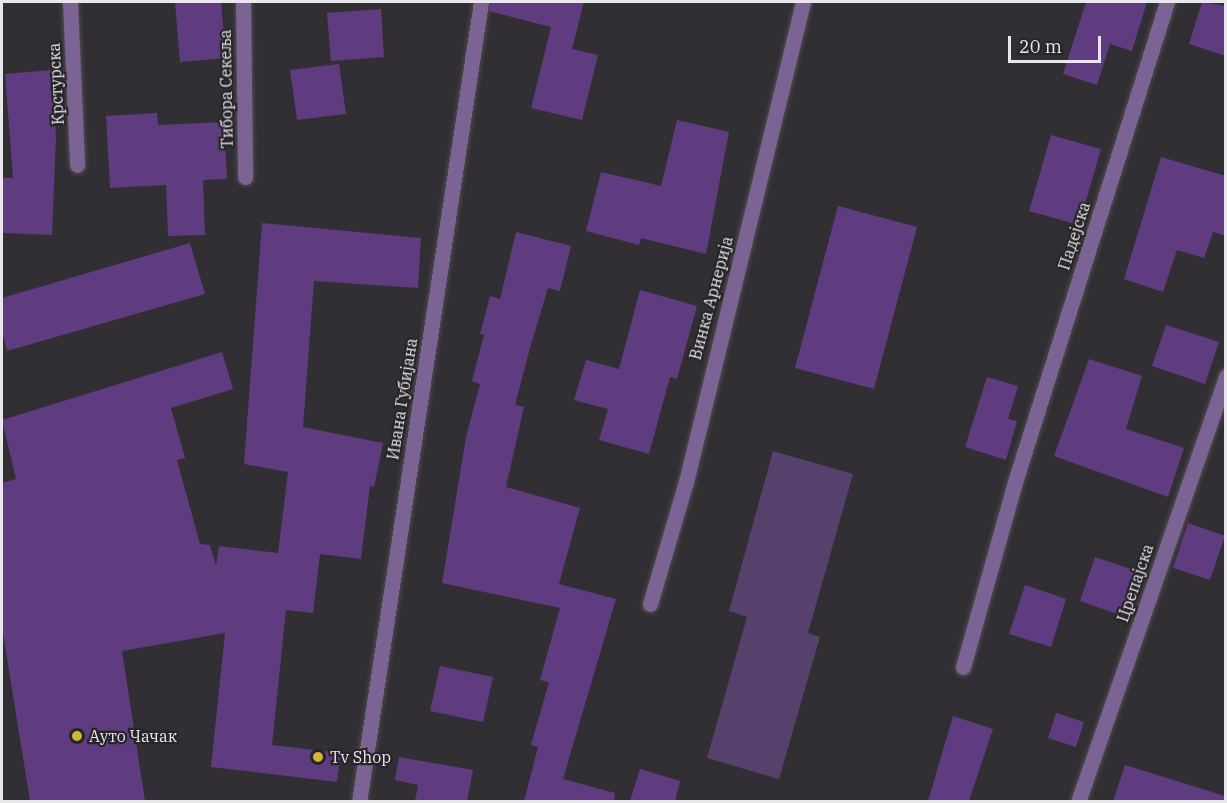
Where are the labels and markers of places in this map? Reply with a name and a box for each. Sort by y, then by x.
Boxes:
place label: Ауто Чачак [89,726,177,746]
marker: Ауто Чачак [70,729,84,743]
place label: Tv Shop [330,747,391,767]
marker: Tv Shop [311,750,325,764]

